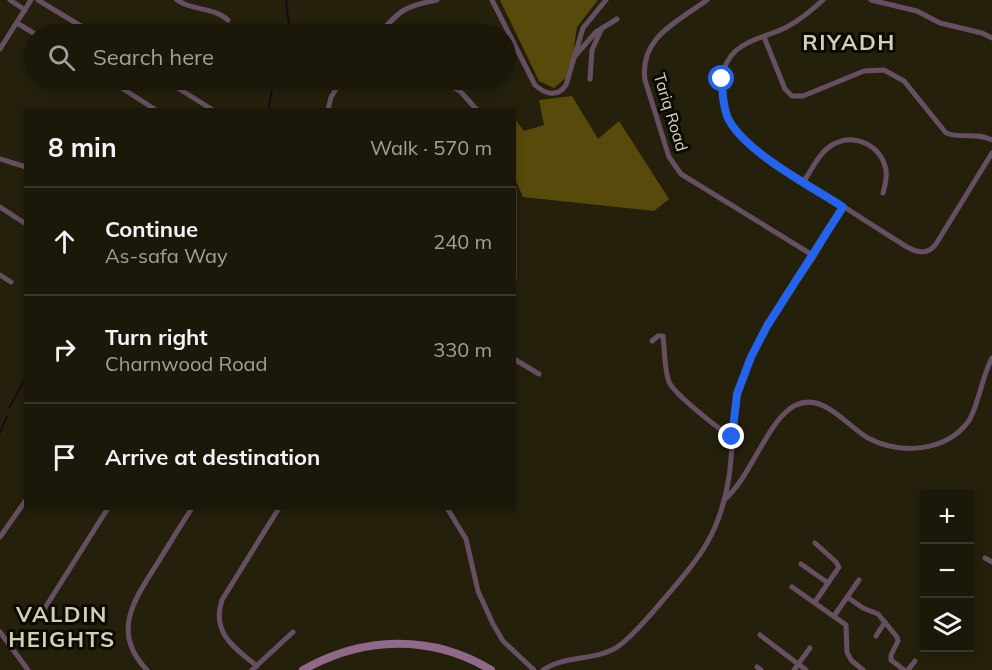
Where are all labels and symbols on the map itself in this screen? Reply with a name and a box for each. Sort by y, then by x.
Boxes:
district label: RIYADH [802,28,896,56]
route start [708,65,734,91]
street label: Tariq Road [650,71,692,153]
route end [718,423,744,449]
district label: VALDIN HEIGHTS [8,600,116,653]

